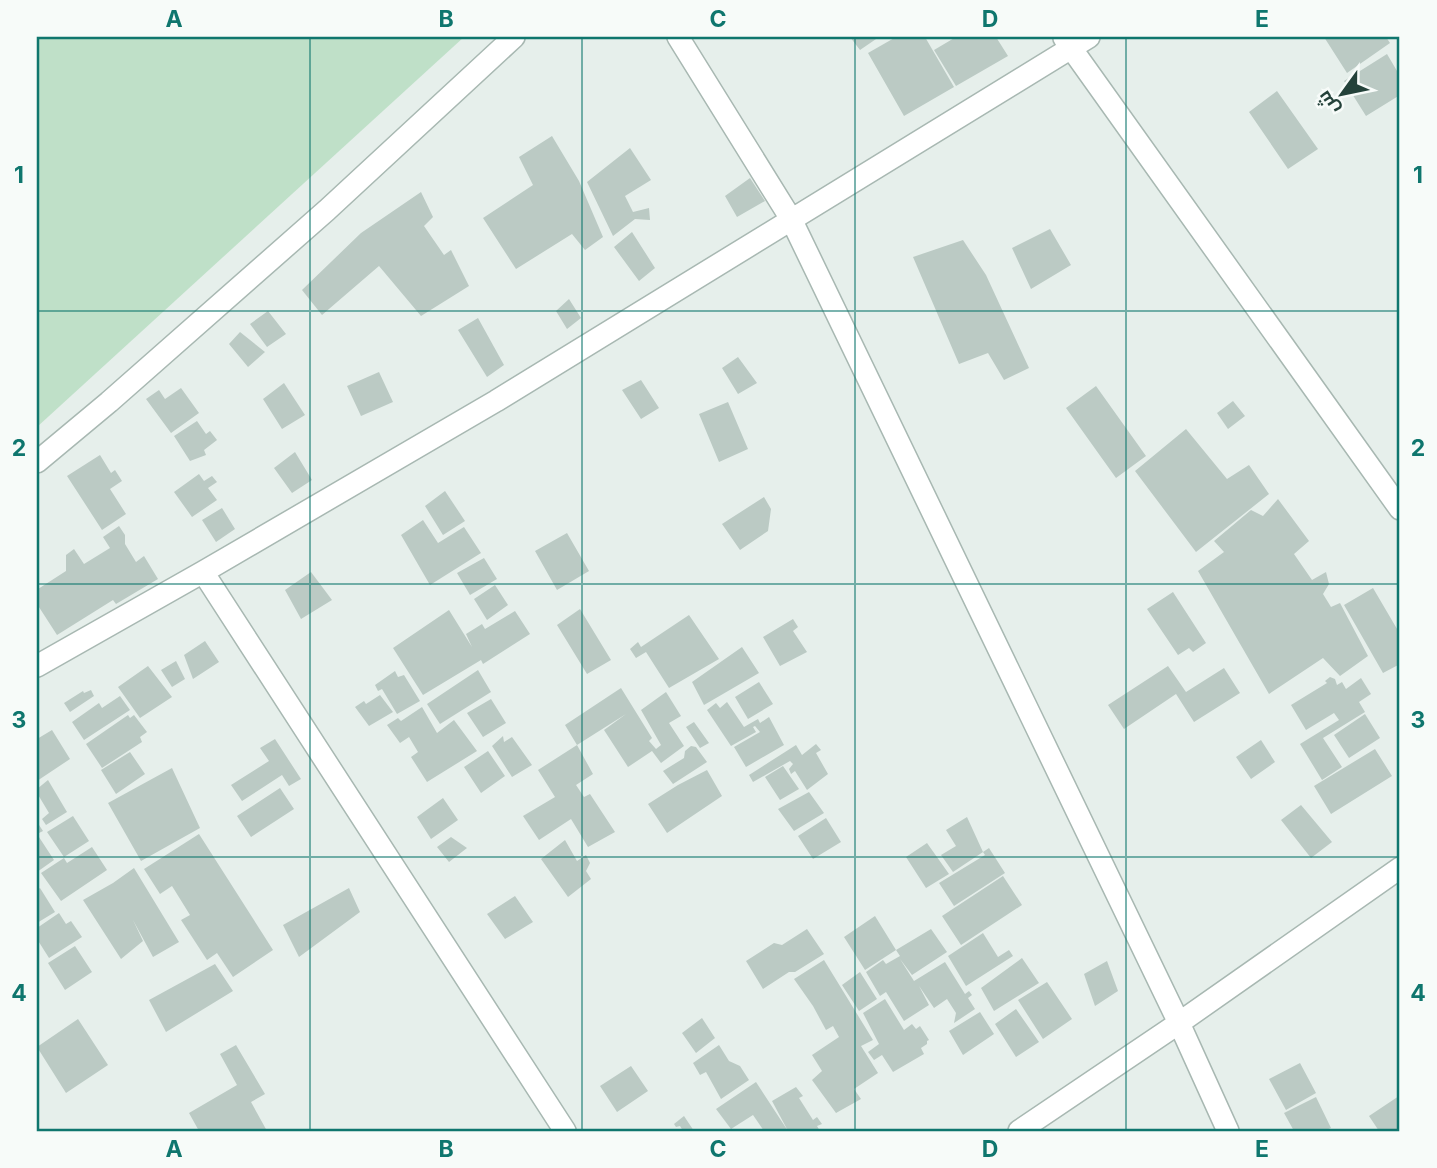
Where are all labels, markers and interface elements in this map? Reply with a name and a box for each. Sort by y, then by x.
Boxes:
text: A [165,5,183,33]
text: B [438,5,454,33]
text: C [709,5,727,33]
text: D [982,5,998,33]
text: E [1255,5,1269,33]
north arrow [1308,60,1378,130]
text: ش [1312,86,1344,119]
text: 1 [14,161,24,189]
text: 1 [1413,161,1423,189]
text: 2 [12,434,26,462]
text: 2 [1411,434,1425,462]
text: 3 [12,706,26,734]
text: 3 [1411,706,1425,734]
text: 4 [11,979,27,1007]
text: 4 [1410,979,1426,1007]
text: A [165,1135,183,1163]
text: B [438,1135,454,1163]
text: C [709,1135,727,1163]
text: D [982,1135,998,1163]
text: E [1255,1135,1269,1163]

